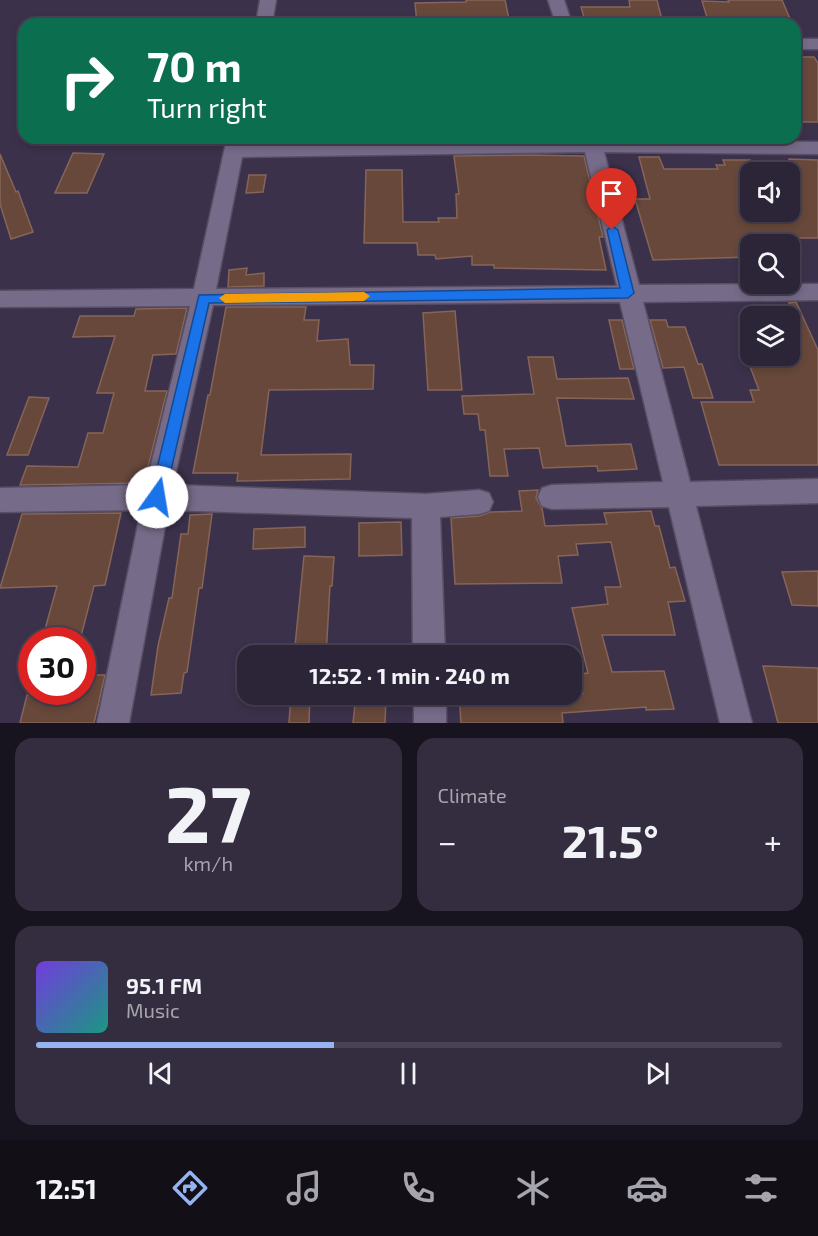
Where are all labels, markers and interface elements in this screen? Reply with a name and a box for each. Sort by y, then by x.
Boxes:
text: 70 m [147,40,242,90]
icon: right [48,42,126,120]
text: Turn right [147,91,267,123]
map controls [740,162,800,366]
button: sound [740,162,800,222]
pin [586,168,637,230]
icon: arrive [595,177,628,210]
button: search [740,234,800,294]
button: layers [740,306,800,366]
position arrow [125,465,189,529]
speed limit sign: 30 [18,627,96,705]
text: 12:52 · 1 min · 240 m [309,662,510,688]
text: 27 [165,765,252,859]
text: Climate [438,783,507,807]
text: 21.5° [562,813,659,867]
text: − [438,821,457,861]
text: + [764,821,782,861]
text: km/h [183,851,233,875]
text: 95.1 FM [126,972,202,998]
text: Music [126,998,180,1022]
icon: previous [144,1057,177,1090]
icon: pause [392,1057,425,1090]
icon: next [641,1057,674,1090]
icon: directions [169,1167,211,1209]
icon: music [283,1167,325,1209]
icon: phone [397,1167,439,1209]
icon: climate [512,1167,554,1209]
icon: car [626,1167,668,1209]
icon: filters [740,1167,782,1209]
text: 12:51 [36,1172,97,1204]

